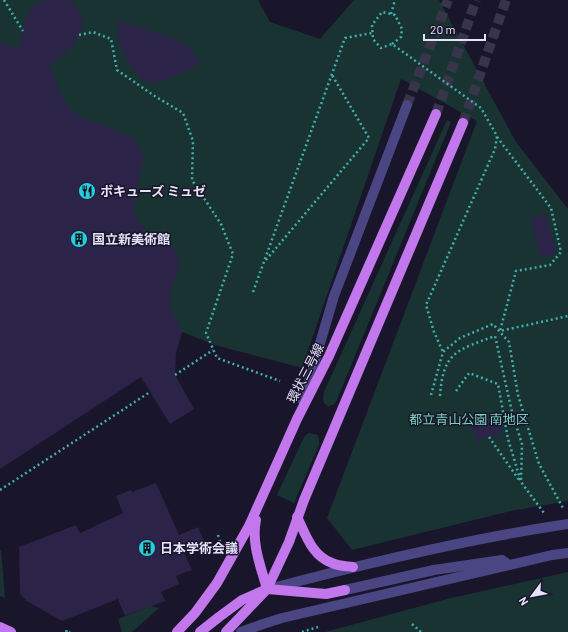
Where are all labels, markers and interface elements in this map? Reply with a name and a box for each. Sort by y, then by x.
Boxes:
scale bar [424,16,485,42]
text: 20 m [430,22,456,36]
restaurant icon: ボキューズ ミュゼ [77,181,97,201]
place label: ボキューズ ミュゼ [100,183,206,199]
building icon: 国立新美術館 [69,229,89,249]
place label: 国立新美術館 [92,231,170,247]
street label: 環状三号線 [283,340,327,406]
park label: 都立青山公園 南地区 [409,411,529,427]
building icon: 日本学術会議 [137,538,157,558]
place label: 日本学術会議 [160,540,238,556]
north arrow [512,576,552,616]
text: N [516,595,531,608]

